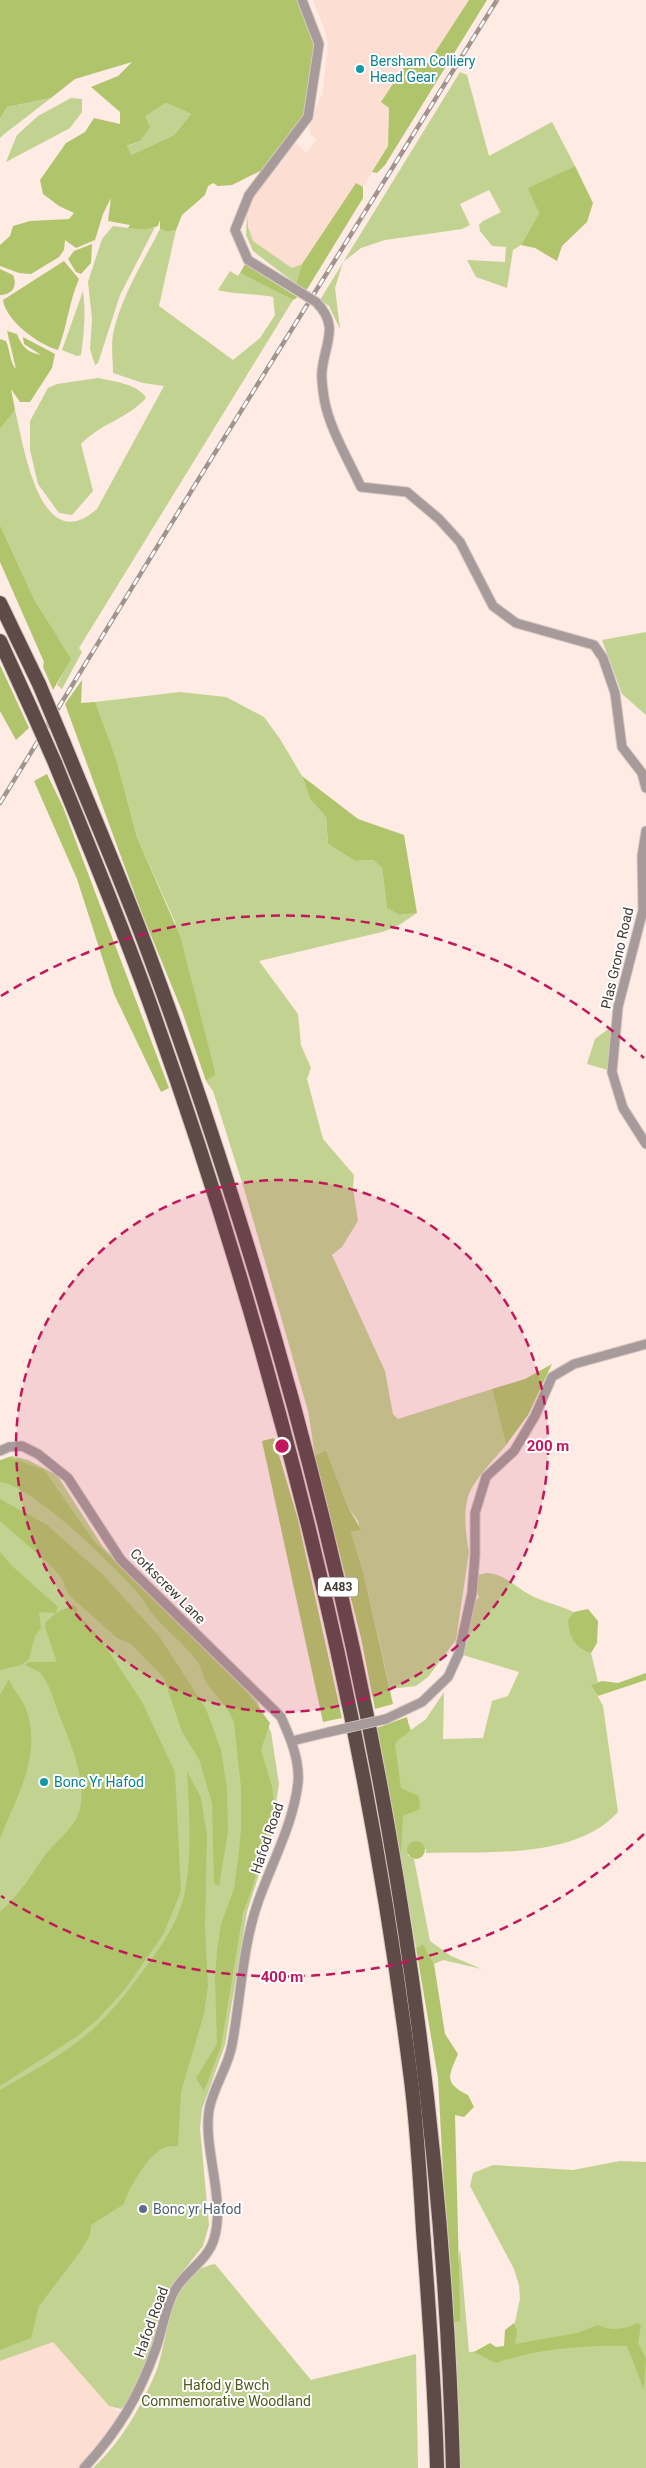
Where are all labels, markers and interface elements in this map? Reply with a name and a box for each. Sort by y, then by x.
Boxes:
place label: Bersham Colliery Head Gear [370,53,476,85]
marker: Bersham Colliery Head Gear [354,63,366,75]
street label: Plas Grono Road [598,906,636,1010]
centre of rings [273,1437,291,1455]
text: 200 m [527,1437,569,1455]
street label: Corkscrew Lane [127,1545,209,1627]
road number: A483 [318,1578,358,1596]
place label: Bonc Yr Hafod [54,1774,144,1790]
marker: Bonc Yr Hafod [38,1776,50,1788]
street label: Hafod Road [247,1800,287,1876]
text: 400 m [261,1968,303,1986]
place label: Bonc yr Hafod [153,2201,241,2217]
marker: Bonc yr Hafod [137,2203,149,2215]
street label: Hafod Road [131,2285,171,2359]
park label: Hafod y Bwch Commemorative Woodland [141,2377,311,2409]

